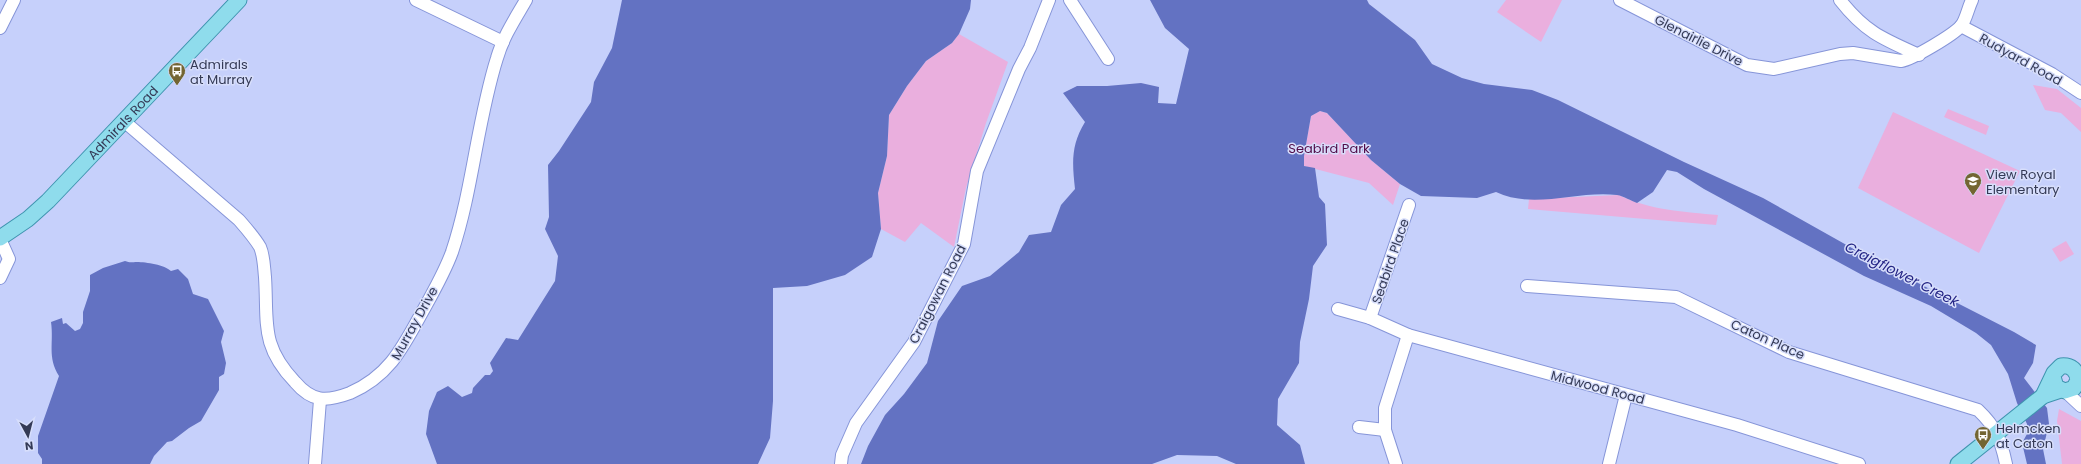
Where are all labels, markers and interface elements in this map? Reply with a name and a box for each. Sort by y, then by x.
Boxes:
street label: Glenairlie Drive [1651,10,1746,71]
street label: Rudyard Road [1976,29,2066,90]
place label: Admirals at Murray [190,55,253,89]
bus stop icon: Admirals at Murray [167,61,187,86]
street label: Admirals Road [83,82,163,164]
park label: Seabird Park [1288,139,1370,158]
place label: View Royal Elementary [1986,165,2060,199]
school or university icon: View Royal Elementary [1963,171,1983,196]
street label: Seabird Place [1367,216,1414,306]
water label: Craigflower Creek [1842,237,1963,312]
street label: Craigowan Road [904,241,971,347]
street label: Murray Drive [386,283,442,363]
street label: Caton Place [1728,315,1808,364]
street label: Midwood Road [1549,366,1647,409]
north arrow [8,416,48,456]
place label: Helmcken at Caton [1996,419,2061,453]
bus stop icon: Helmcken at Caton [1973,425,1993,450]
text: N [24,437,34,454]

